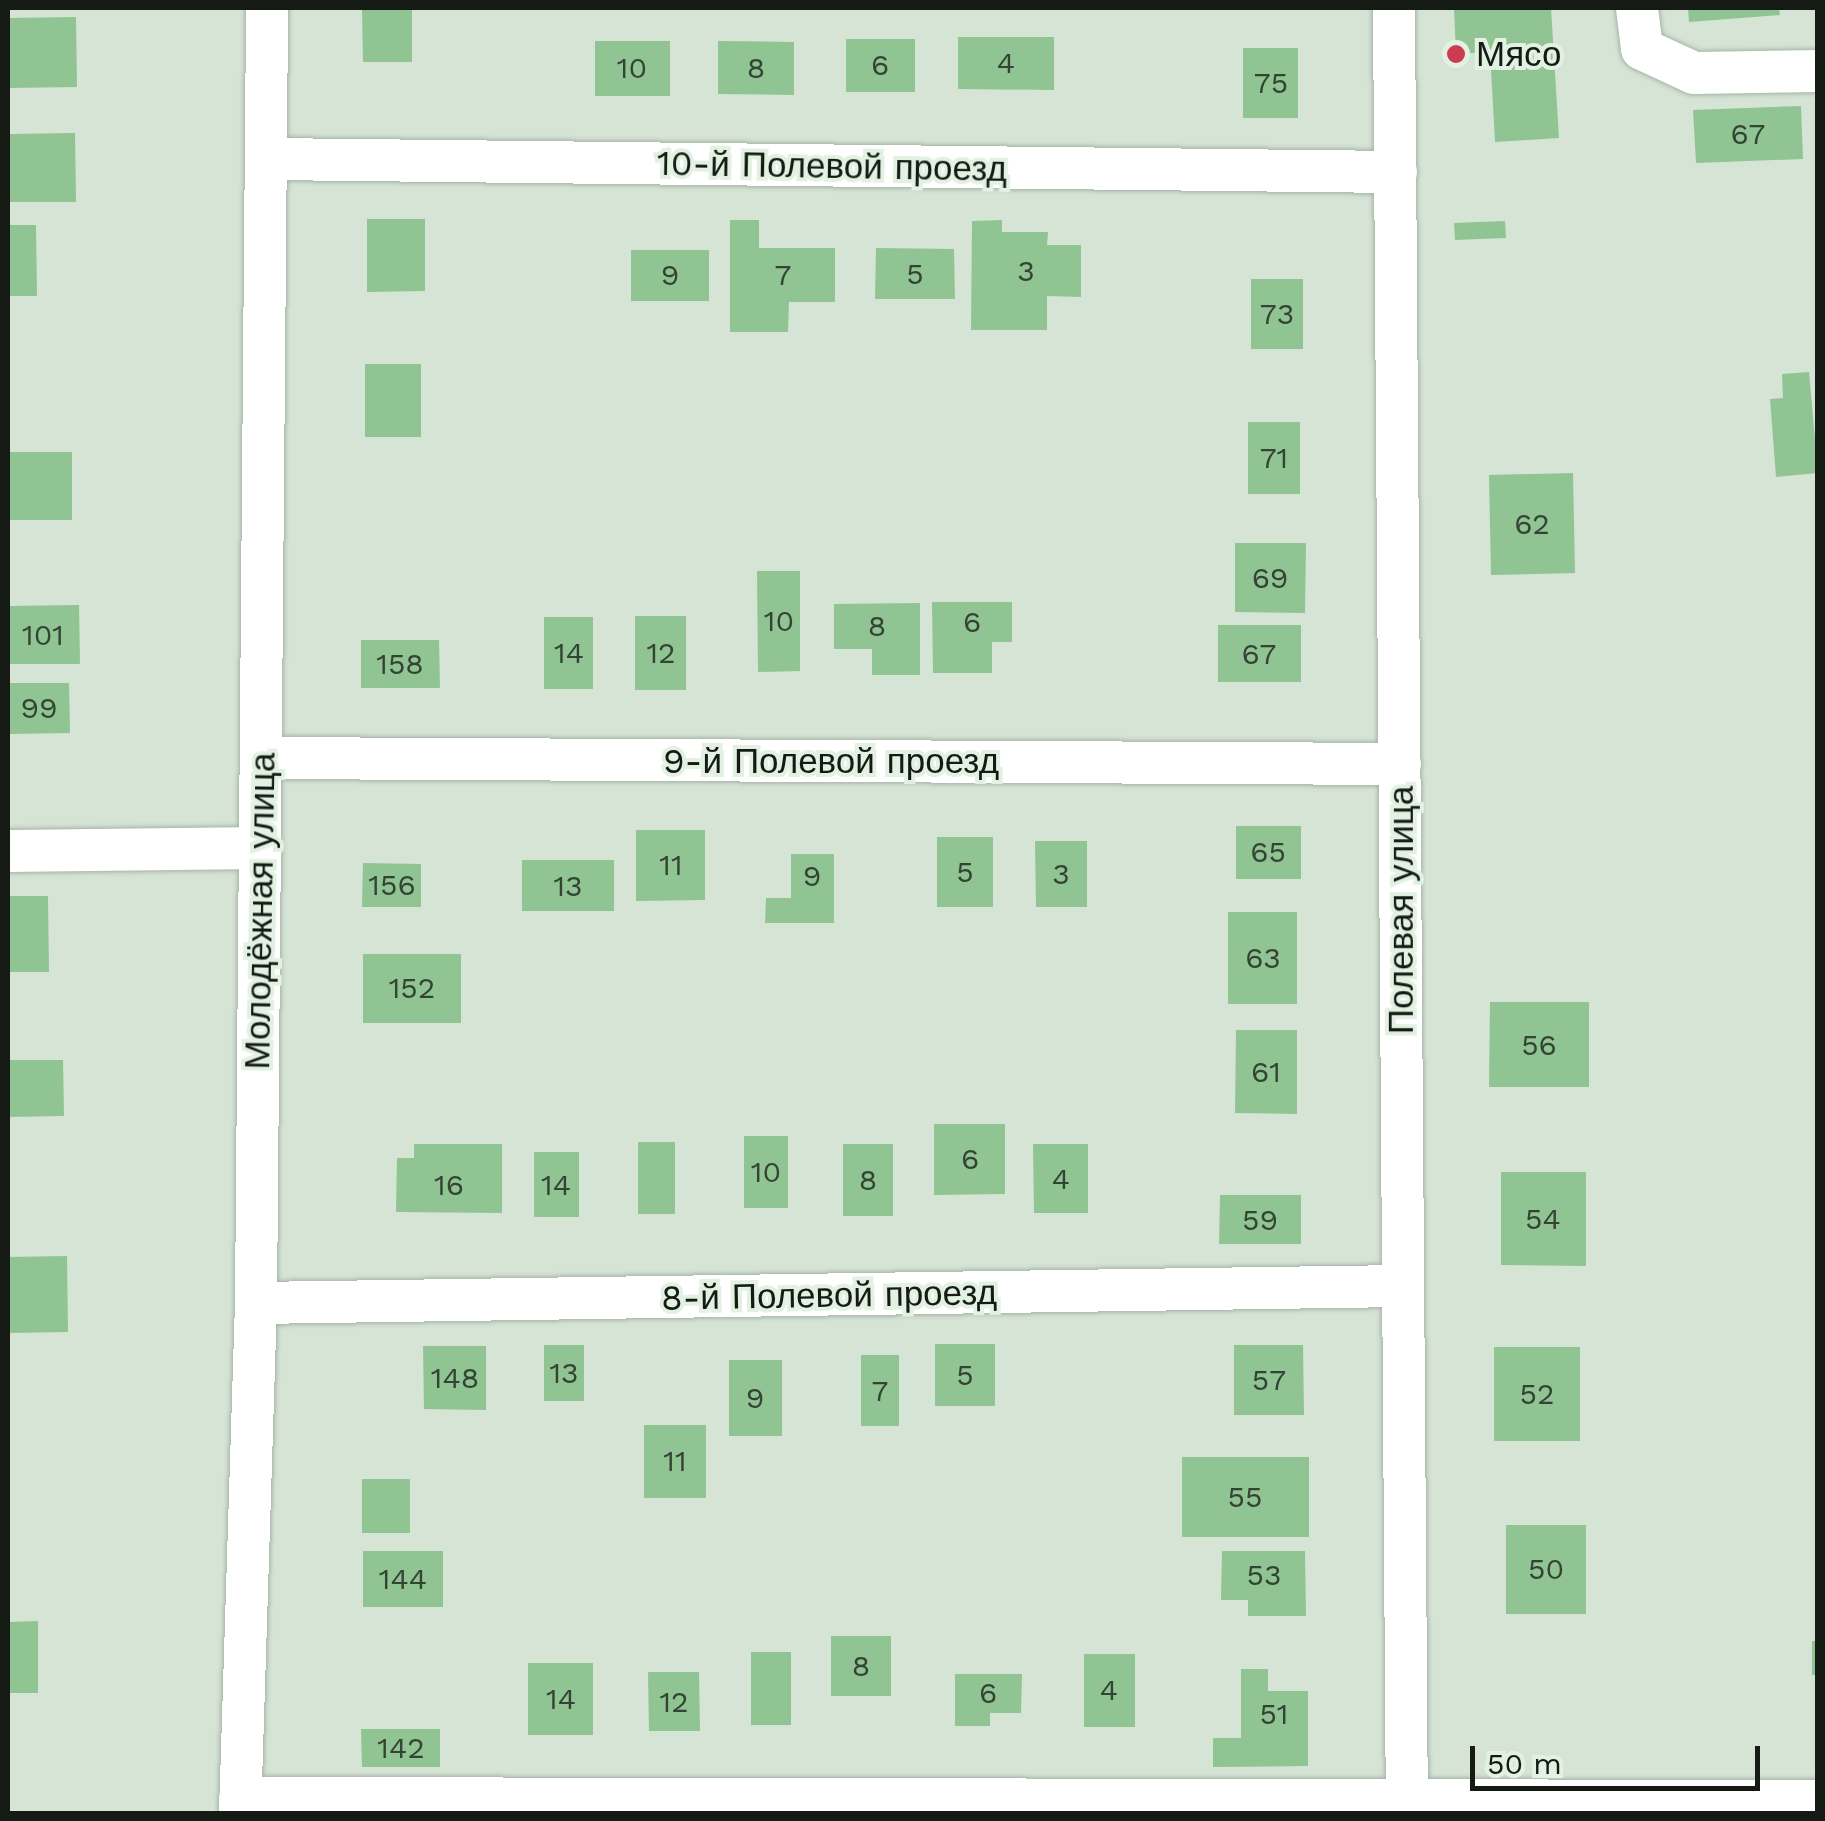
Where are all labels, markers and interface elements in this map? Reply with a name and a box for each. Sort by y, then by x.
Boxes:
place label: Мясо [1476,33,1561,75]
marker: Мясо [1445,43,1467,65]
house number: 4 [997,45,1015,81]
house number: 6 [871,47,889,83]
house number: 10 [617,50,647,86]
house number: 8 [747,50,765,86]
house number: 75 [1254,65,1288,101]
house number: 67 [1731,116,1765,152]
street label: 10-й Полевой проезд [657,142,1007,190]
house number: 3 [1017,253,1035,289]
house number: 5 [906,256,924,292]
house number: 9 [661,257,679,293]
house number: 7 [775,257,791,293]
house number: 73 [1260,296,1294,332]
house number: 71 [1260,440,1288,476]
house number: 62 [1514,506,1550,542]
house number: 69 [1252,560,1288,596]
house number: 10 [764,603,794,639]
house number: 6 [963,604,981,640]
house number: 8 [868,608,886,644]
house number: 101 [22,617,64,653]
house number: 14 [554,635,584,671]
house number: 12 [646,635,676,671]
house number: 67 [1242,636,1276,672]
house number: 158 [376,646,424,682]
house number: 99 [20,690,58,726]
street label: 9-й Полевой проезд [663,740,999,782]
street label: Молодёжная улица [236,752,284,1070]
street label: Полевая улица [1380,786,1422,1034]
house number: 65 [1250,834,1286,870]
house number: 11 [659,847,683,883]
house number: 5 [956,854,974,890]
house number: 3 [1052,856,1070,892]
house number: 9 [803,858,821,894]
house number: 156 [368,867,416,903]
house number: 13 [553,868,583,904]
house number: 63 [1245,940,1281,976]
house number: 152 [389,970,435,1006]
house number: 56 [1521,1027,1557,1063]
house number: 61 [1251,1054,1281,1090]
house number: 6 [961,1141,979,1177]
house number: 10 [751,1154,781,1190]
house number: 4 [1052,1161,1070,1197]
house number: 8 [859,1162,877,1198]
house number: 16 [434,1167,464,1203]
house number: 14 [541,1167,571,1203]
house number: 54 [1525,1201,1561,1237]
house number: 59 [1242,1202,1278,1238]
street label: 8-й Полевой проезд [661,1271,997,1319]
house number: 13 [549,1355,579,1391]
house number: 5 [956,1357,974,1393]
house number: 148 [431,1360,479,1396]
house number: 57 [1252,1362,1286,1398]
house number: 7 [872,1373,888,1409]
house number: 52 [1520,1376,1554,1412]
house number: 9 [746,1380,764,1416]
house number: 11 [663,1443,687,1479]
house number: 55 [1228,1479,1262,1515]
house number: 50 [1528,1551,1564,1587]
house number: 53 [1247,1557,1281,1593]
house number: 144 [379,1561,427,1597]
house number: 8 [852,1648,870,1684]
house number: 4 [1100,1672,1118,1708]
house number: 6 [979,1675,997,1711]
house number: 14 [546,1681,576,1717]
house number: 12 [659,1684,689,1720]
house number: 51 [1259,1696,1289,1732]
scale bar [1475,1726,1765,1788]
house number: 142 [377,1730,425,1766]
text: 50 m [1487,1746,1562,1781]

